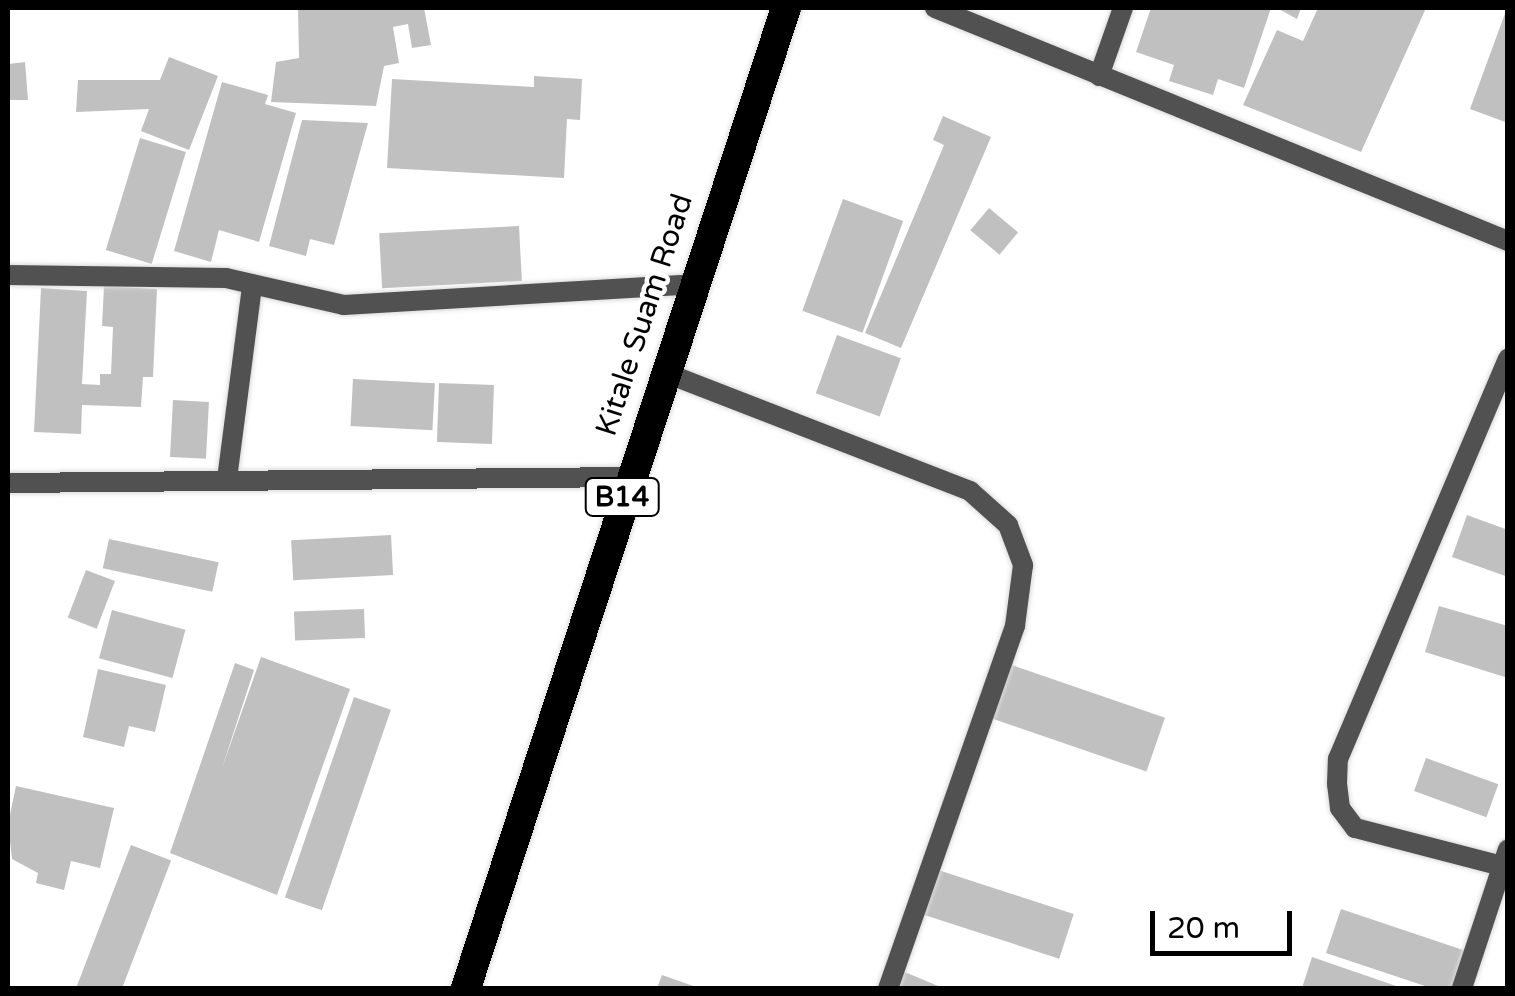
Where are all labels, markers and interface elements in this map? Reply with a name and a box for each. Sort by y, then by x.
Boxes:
street label: Kitale Suam Road [589,190,701,440]
road number: B14 [584,474,660,520]
scale bar [1155,891,1298,953]
text: 20 m [1167,910,1240,947]

